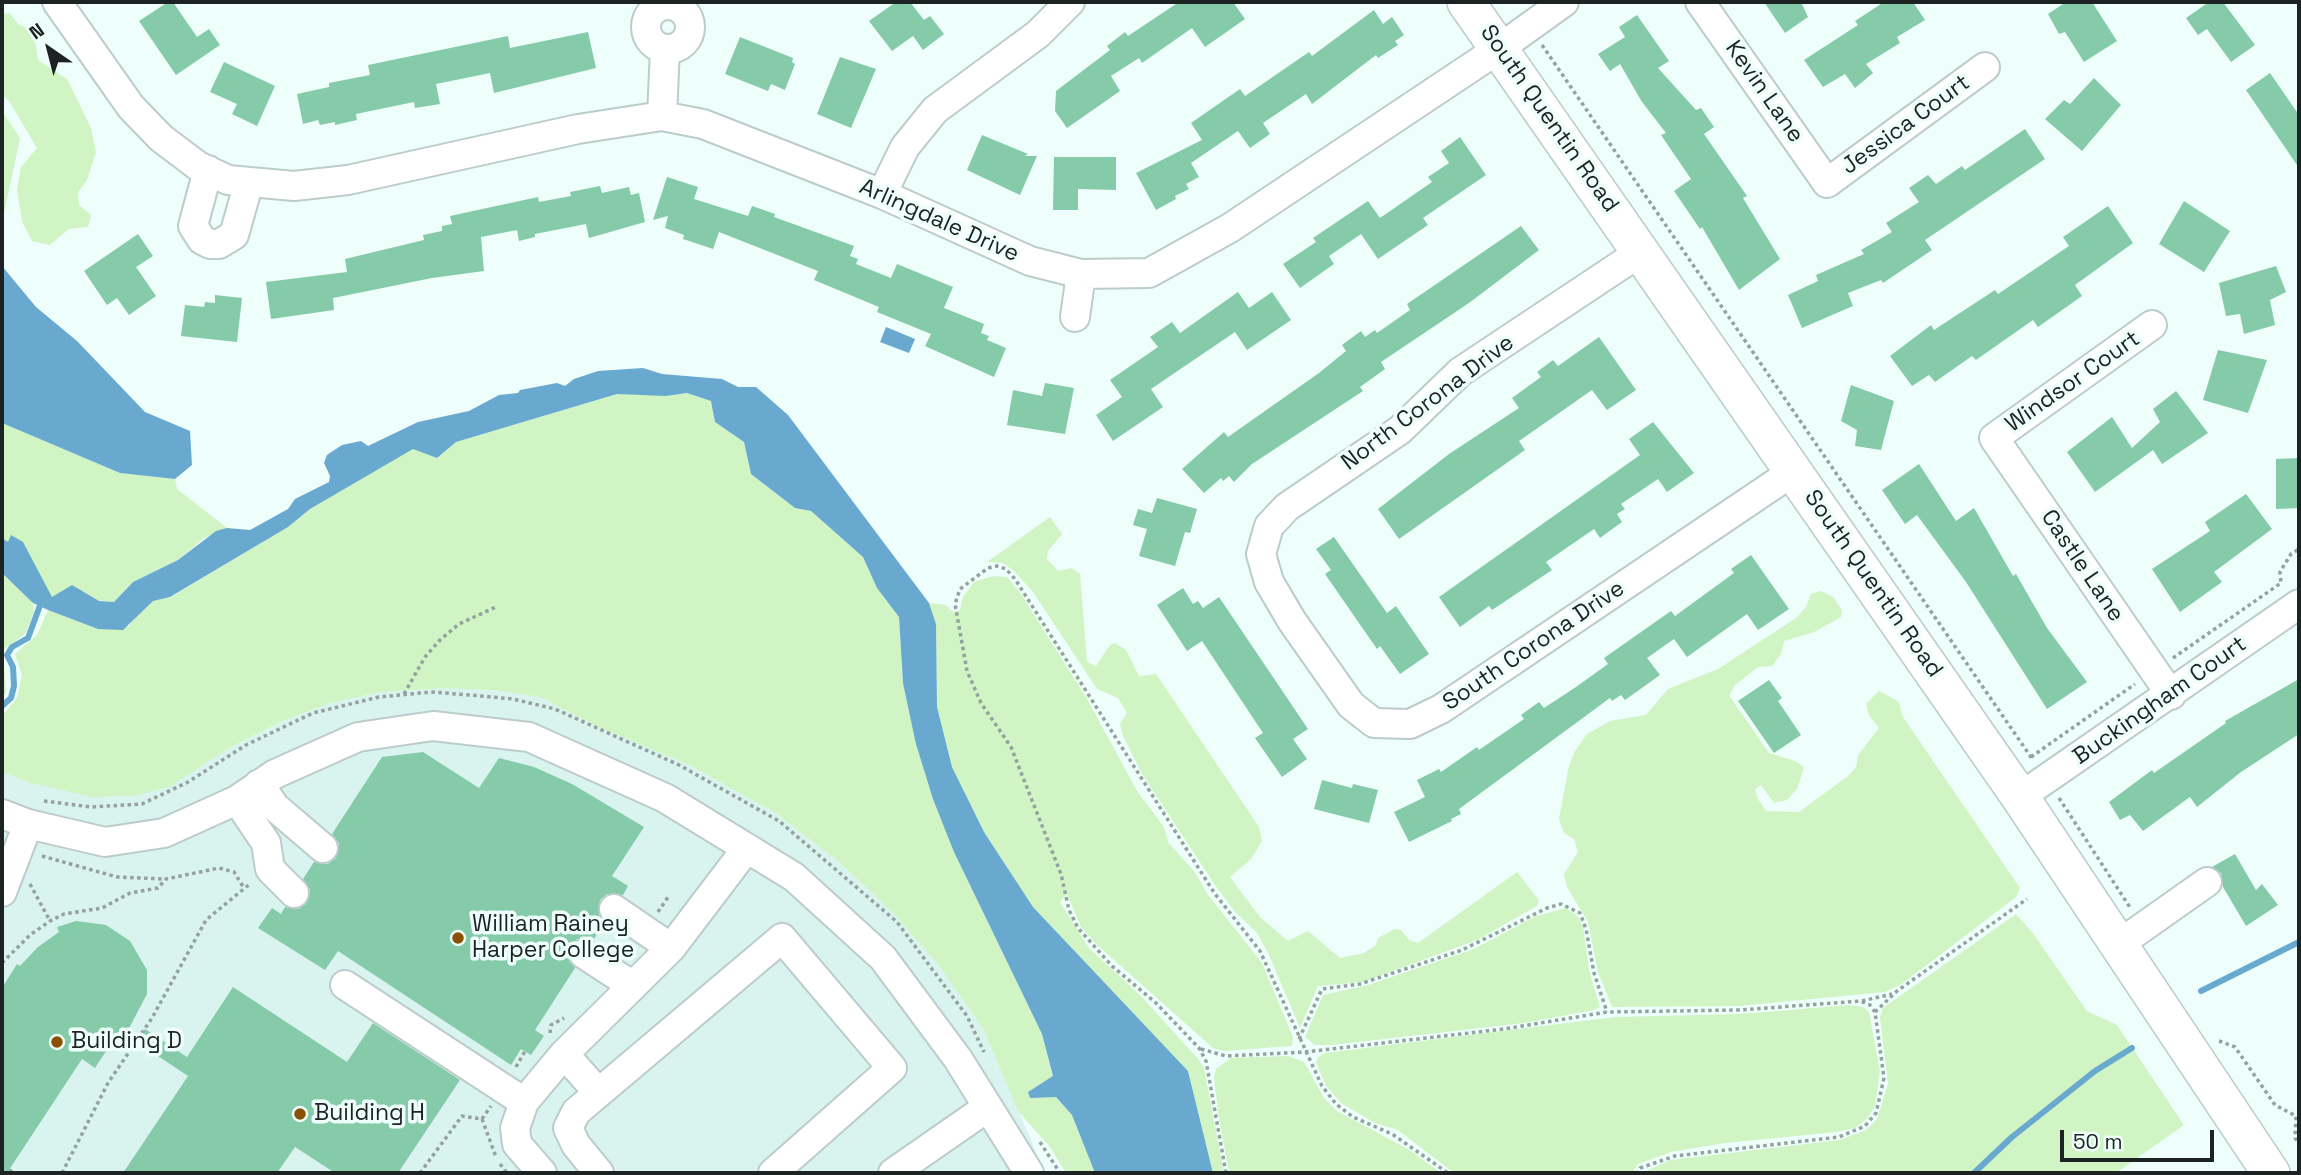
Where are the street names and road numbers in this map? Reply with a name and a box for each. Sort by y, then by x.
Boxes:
street label: South Quentin Road [1474,20,1624,218]
street label: Kevin Lane [1719,36,1809,148]
street label: Jessica Court [1837,69,1975,181]
street label: Arlingdale Drive [855,173,1023,269]
street label: Windsor Court [2000,325,2146,439]
street label: North Corona Drive [1336,329,1520,477]
street label: South Quentin Road [1798,485,1948,683]
street label: Castle Lane [2034,505,2130,627]
street label: South Corona Drive [1438,575,1630,717]
street label: Buckingham Court [2068,631,2252,771]

